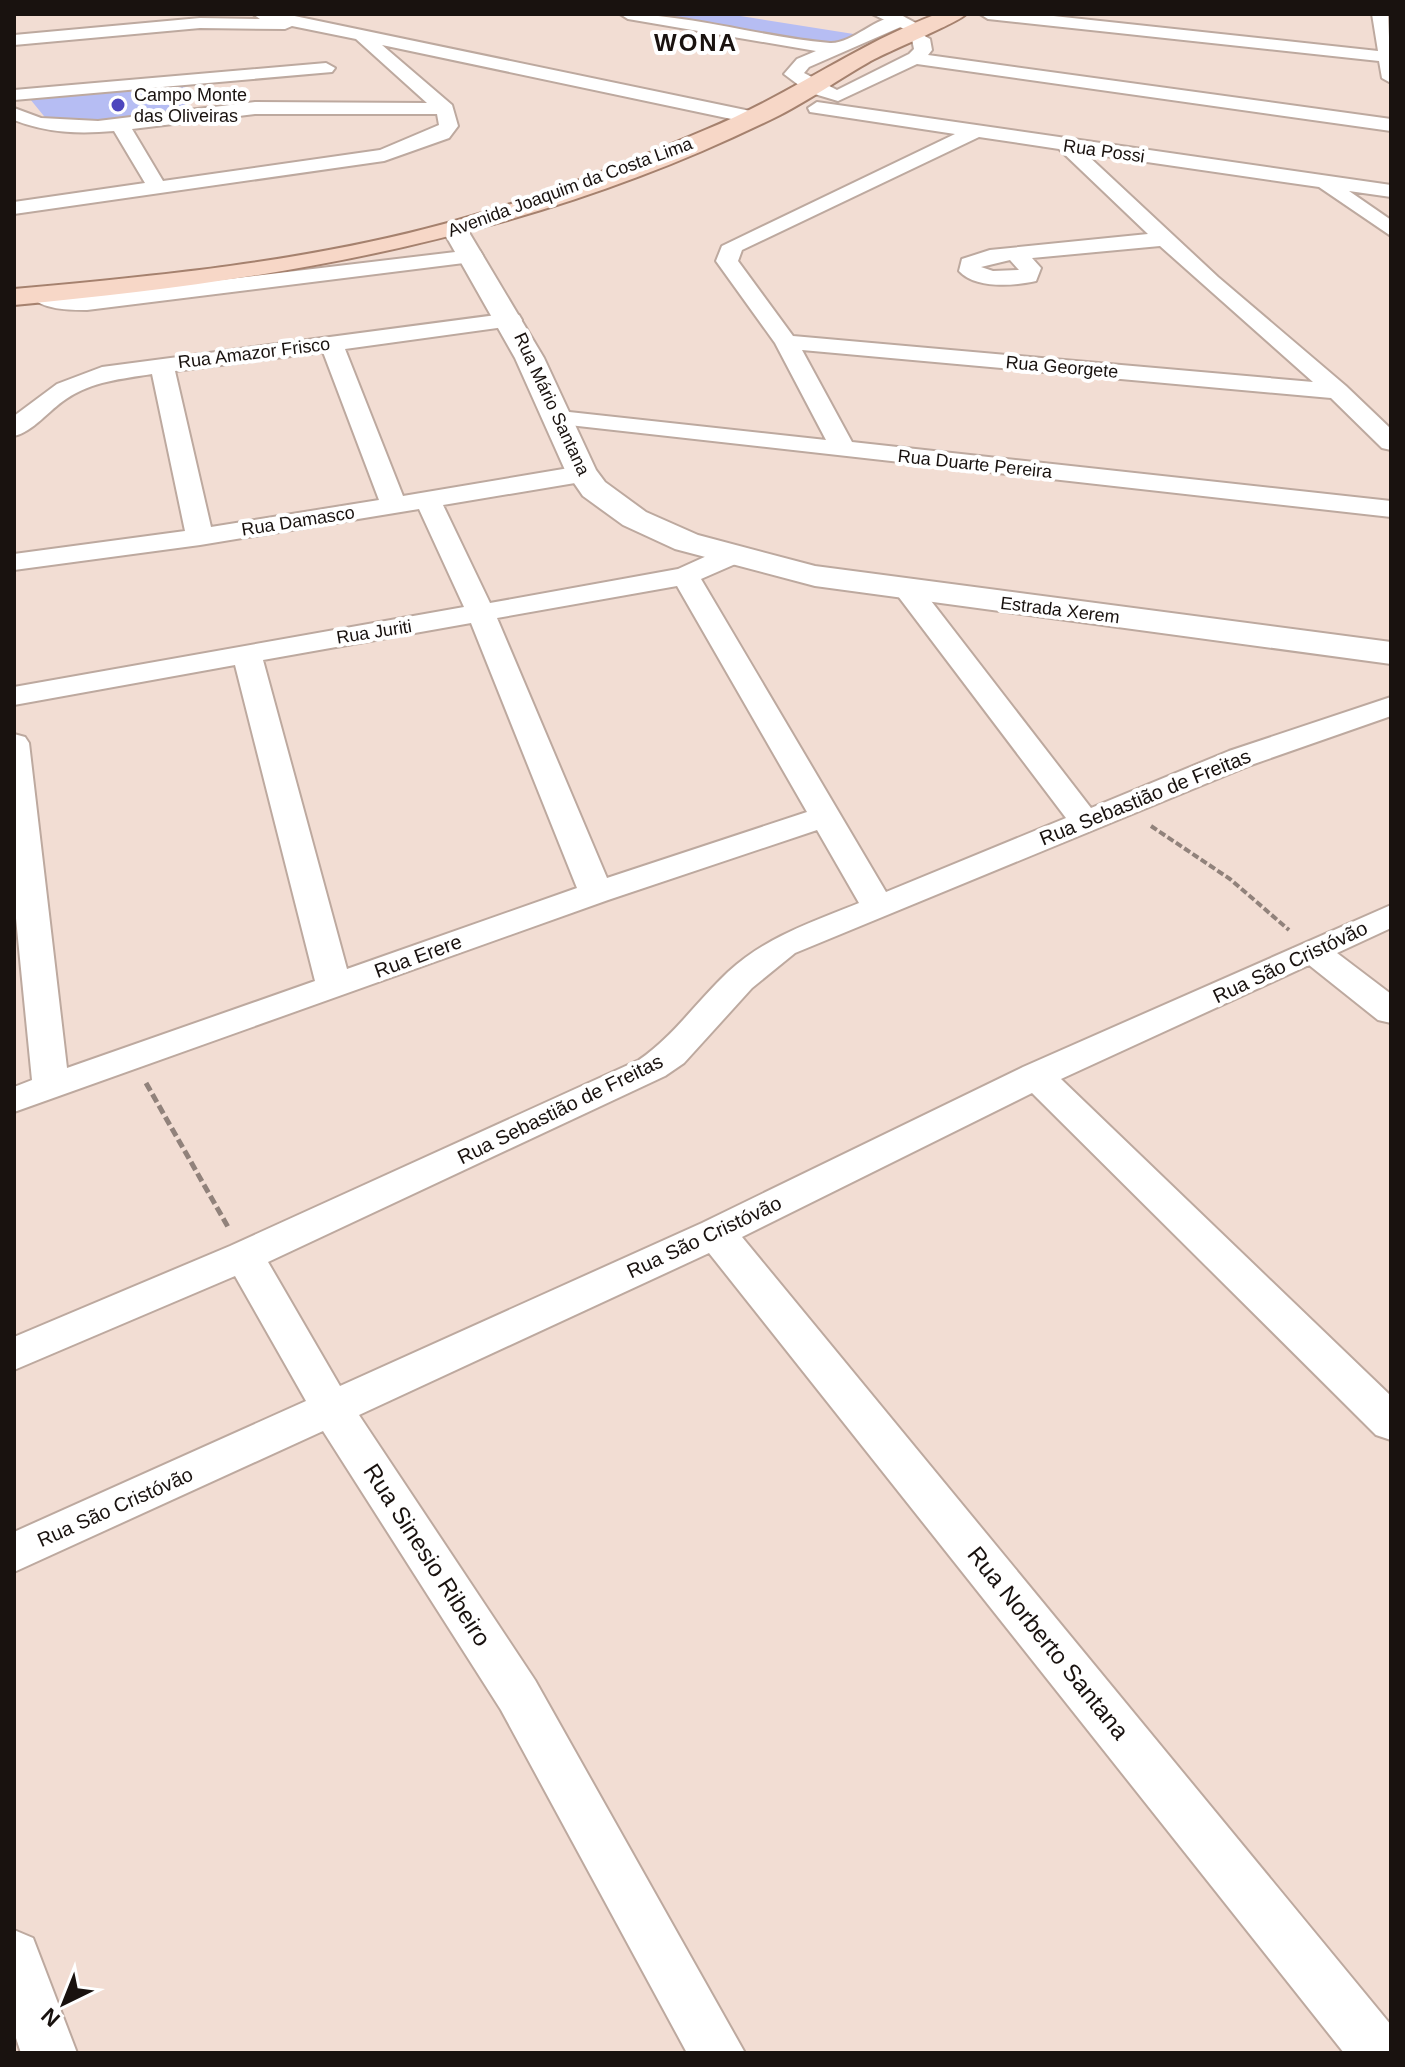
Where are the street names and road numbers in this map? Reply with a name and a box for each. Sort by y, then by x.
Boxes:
street label: Avenida Joaquim da Costa Lima [445,133,696,241]
street label: Rua Possi [1062,135,1146,167]
street label: Rua Mário Santana [510,329,594,479]
street label: Rua Amazor Frisco [177,334,331,372]
street label: Rua Georgete [1005,352,1119,382]
street label: Rua Duarte Pereira [897,446,1054,482]
street label: Rua Damasco [240,502,356,540]
street label: Estrada Xerem [999,593,1121,627]
street label: Rua Juriti [335,616,413,648]
street label: Rua Sebastião de Freitas [1036,745,1254,849]
street label: Rua São Cristóvão [1209,917,1371,1007]
street label: Rua Erere [371,930,465,982]
street label: Rua Sebastião de Freitas [454,1050,666,1168]
street label: Rua São Cristóvão [623,1192,785,1282]
street label: Rua Sinesio Ribeiro [358,1458,497,1651]
street label: Rua São Cristóvão [34,1463,196,1551]
street label: Rua Norberto Santana [962,1541,1135,1745]

